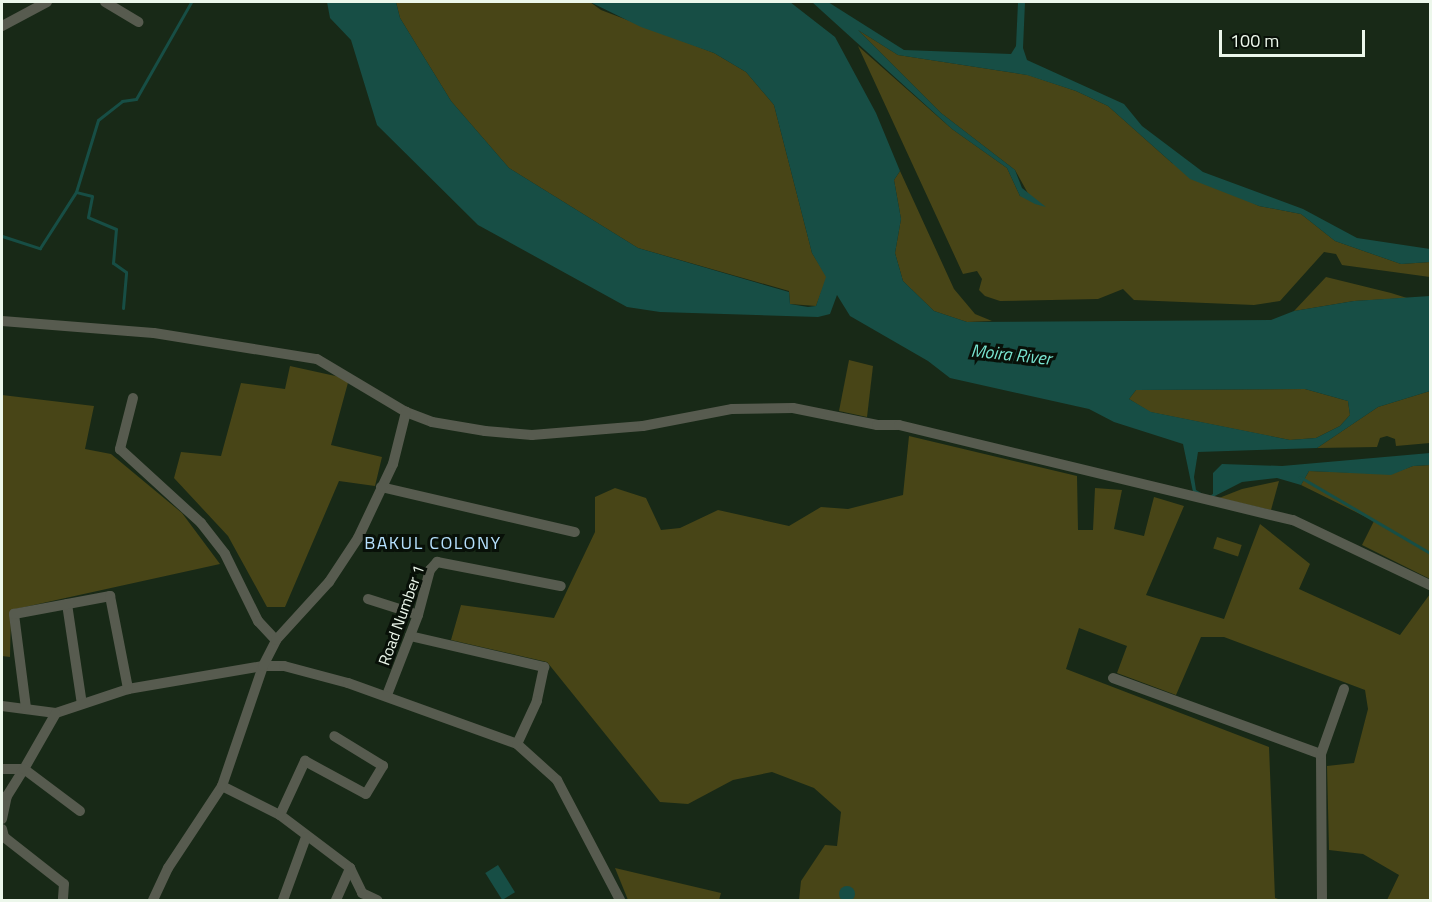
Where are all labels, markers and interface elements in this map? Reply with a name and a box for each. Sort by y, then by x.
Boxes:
scale bar [1222,18,1368,56]
text: 100 m [1230,27,1279,54]
water label: Moira River [970,340,1052,370]
district label: BAKUL COLONY [364,532,502,554]
street label: Road Number 1 [374,562,428,668]

